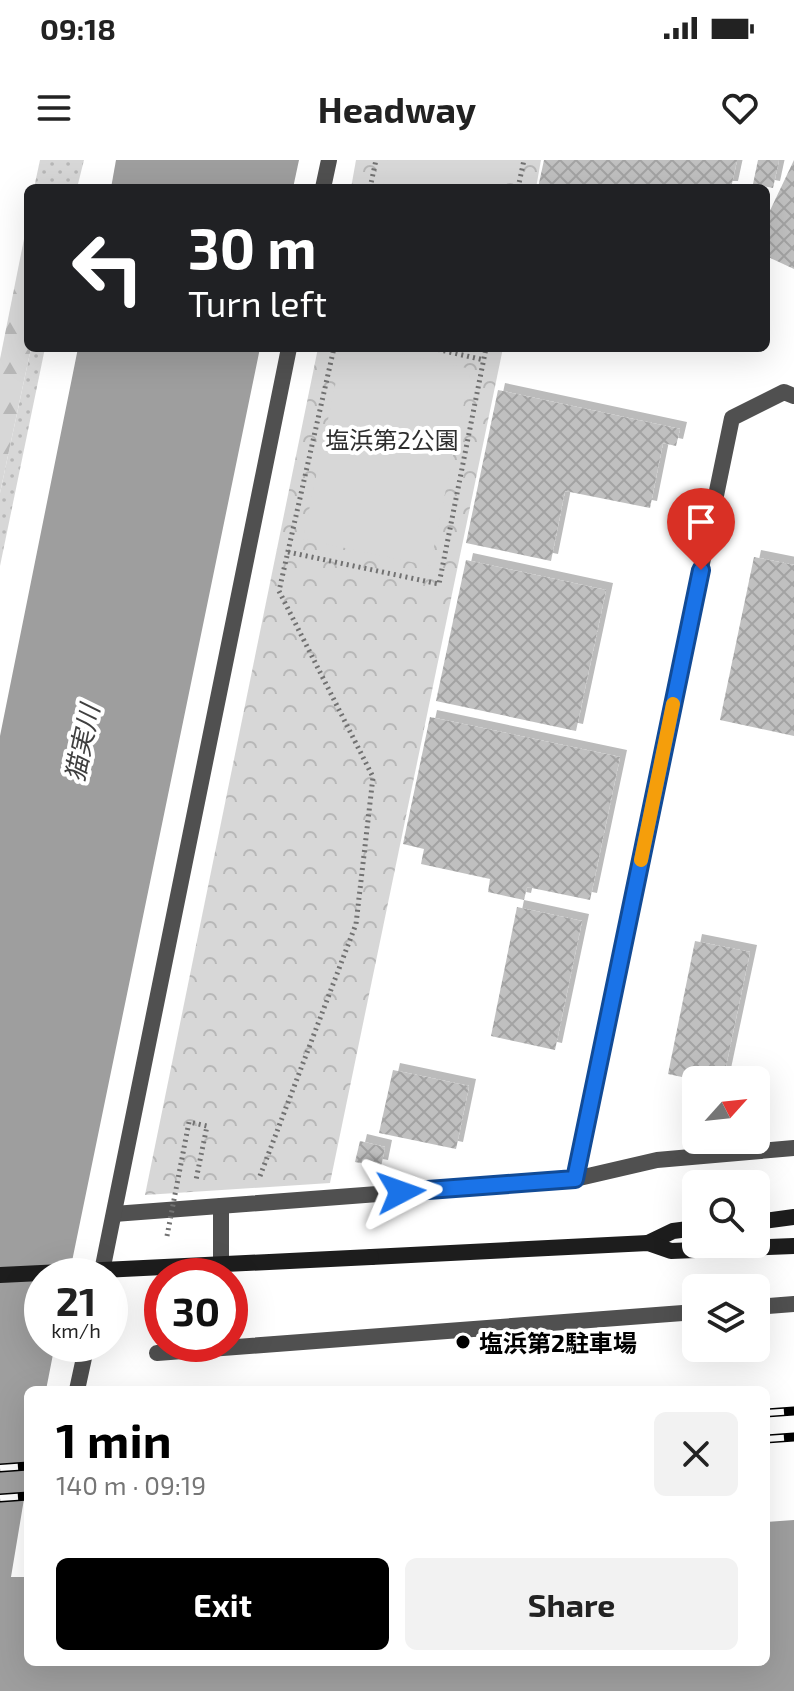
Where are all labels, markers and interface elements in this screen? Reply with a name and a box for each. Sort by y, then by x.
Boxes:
text: 09:18 [40,10,116,46]
icon: menu [32,86,76,130]
icon: heart [718,86,762,130]
text: Headway [318,87,476,130]
text: 30 m [188,213,317,280]
icon: left [56,216,160,320]
text: Turn left [188,281,327,324]
park label: 塩浜第2公園 [325,425,459,454]
pin [667,488,735,570]
icon: arrive [679,500,723,544]
water label: 猫実川 [58,699,105,784]
north arrow [682,1066,770,1154]
map controls [682,1066,770,1362]
position arrow [359,1150,443,1234]
button: search [682,1170,770,1258]
speed limit sign: 30 [144,1258,248,1362]
button: layers [682,1274,770,1362]
text: 21 [56,1276,96,1324]
text: km/h [51,1318,101,1342]
place label: 塩浜第2駐車場 [479,1328,637,1357]
marker: 塩浜第2駐車場 [454,1333,472,1351]
text: 1 min [56,1410,172,1468]
button: close [654,1412,738,1496]
text: 140 m · 09:19 [56,1469,206,1500]
button: Exit [56,1558,389,1650]
button: Share [405,1558,738,1650]

